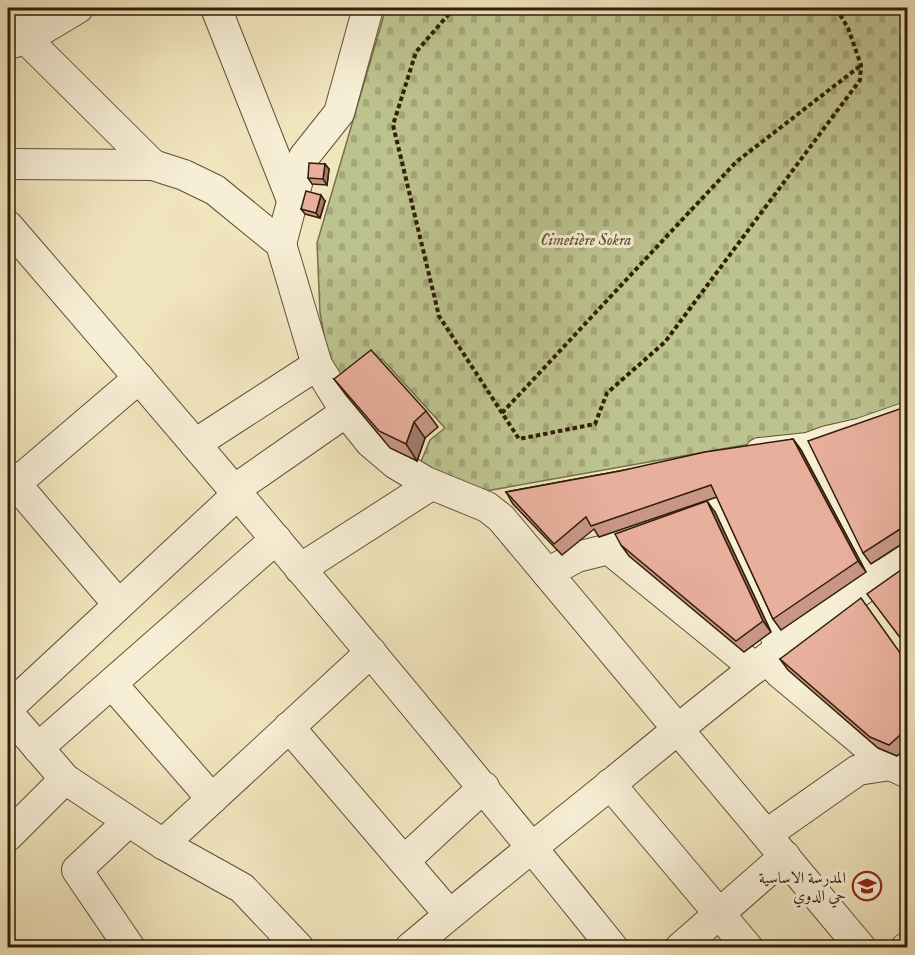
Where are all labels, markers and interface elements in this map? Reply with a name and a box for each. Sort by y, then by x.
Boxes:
park label: Cimetière Sokra [541,231,631,251]
place label: المدرسة الاساسية حي الدوي [759,869,846,908]
school or university icon: المدرسة الاساسية حي الدوي [851,870,883,902]

